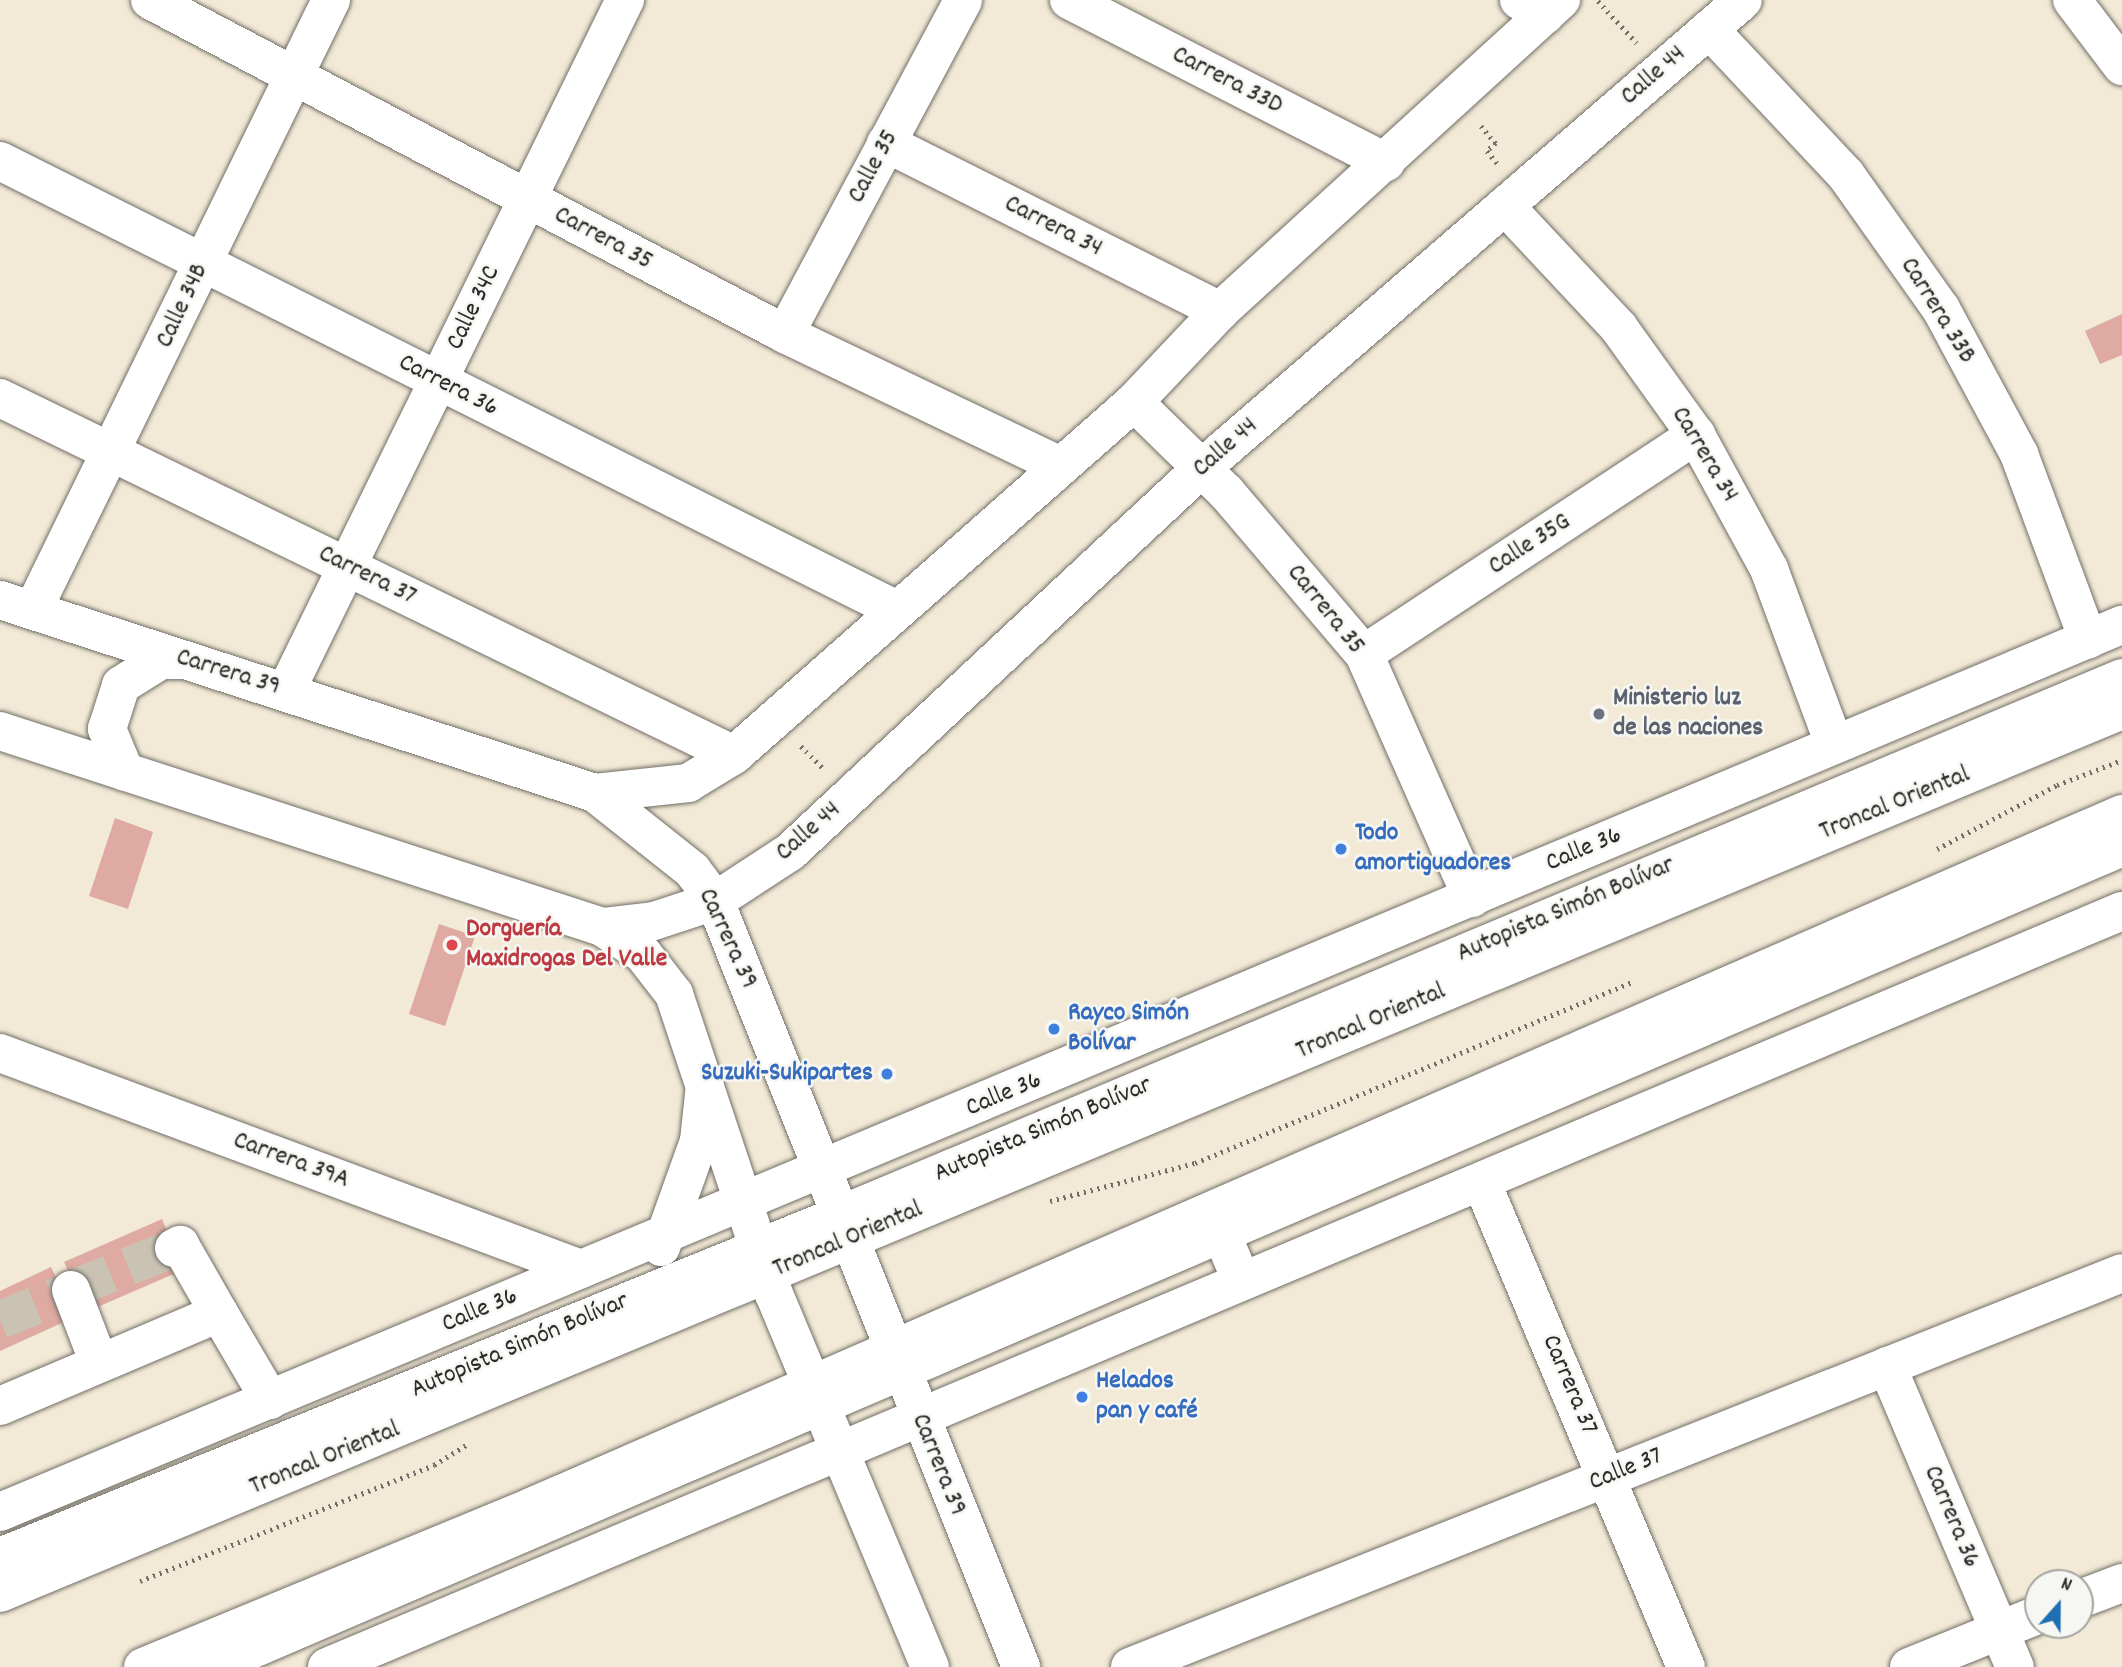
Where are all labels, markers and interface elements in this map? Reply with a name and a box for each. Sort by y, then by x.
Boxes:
street label: Calle 44 [1615,39,1693,113]
street label: Carrera 33D [1166,40,1288,122]
street label: Calle 35 [842,125,906,209]
street label: Carrera 34 [999,189,1107,265]
street label: Carrera 35 [548,200,658,278]
street label: Carrera 33B [1892,252,1982,370]
street label: Calle 34B [150,259,216,353]
street label: Calle 34C [440,261,508,355]
street label: Carrera 36 [393,348,503,424]
street label: Carrera 34 [1663,402,1745,508]
street label: Calle 44 [1187,411,1265,485]
street label: Calle 35G [1483,507,1577,583]
street label: Carrera 37 [313,539,421,613]
street label: Carrera 35 [1279,559,1371,661]
street label: Carrera 39 [172,642,284,704]
place label: Ministerio luz de las naciones [1613,683,1763,744]
marker: Ministerio luz de las naciones [1591,706,1607,722]
street label: Troncal Oriental [1815,760,1975,848]
street label: Calle 44 [770,795,848,869]
place label: Todo amortiguadores [1355,818,1511,880]
street label: Calle 36 [1542,820,1626,880]
marker: Todo amortiguadores [1333,841,1349,857]
street label: Autopista Simón Bolívar [1453,850,1679,970]
street label: Carrera 39 [690,884,764,994]
place label: Dorguería Maxidrogas Del Valle [466,914,667,976]
marker: Dorguería Maxidrogas Del Valle [444,937,460,953]
street label: Troncal Oriental [1292,977,1450,1067]
place label: Rayco Simón Bolívar [1068,998,1189,1060]
marker: Rayco Simón Bolívar [1046,1021,1062,1037]
place label: Suzuki-Sukipartes [701,1058,873,1090]
street label: Calle 36 [962,1065,1046,1125]
marker: Suzuki-Sukipartes [879,1066,895,1082]
street label: Autopista Simón Bolívar [930,1070,1156,1190]
street label: Carrera 39A [229,1126,353,1196]
street label: Troncal Oriental [769,1195,927,1285]
street label: Calle 36 [438,1281,522,1341]
street label: Autopista Simón Bolívar [407,1286,633,1406]
street label: Carrera 37 [1534,1331,1604,1439]
place label: Helados pan y café [1096,1366,1198,1428]
marker: Helados pan y café [1074,1389,1090,1405]
street label: Carrera 39 [903,1410,973,1520]
street label: Troncal Oriental [245,1415,405,1503]
street label: Calle 37 [1585,1441,1667,1499]
street label: Carrera 36 [1916,1461,1986,1573]
north arrow [2024,1569,2094,1639]
text: N [2057,1572,2075,1600]

